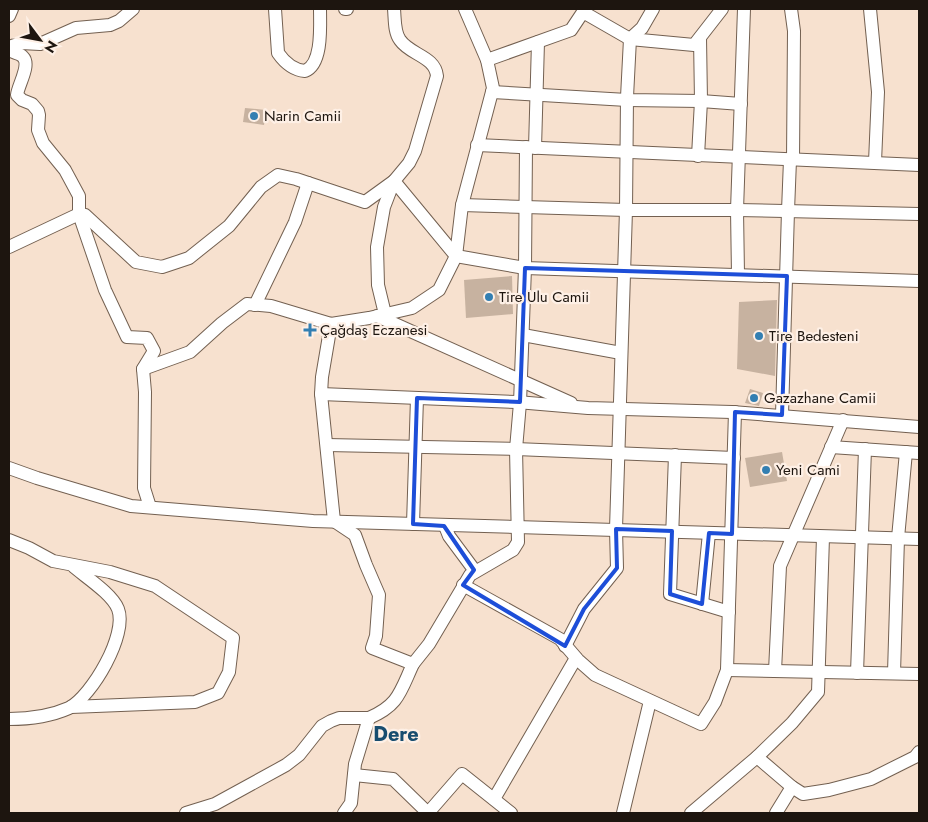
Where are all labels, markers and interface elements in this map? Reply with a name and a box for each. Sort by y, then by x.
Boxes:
north arrow [15,15,65,65]
text: N [40,37,62,57]
place label: Narin Camii [264,105,341,127]
marker: Narin Camii [248,110,260,122]
place label: Tire Ulu Camii [499,286,589,308]
marker: Tire Ulu Camii [483,291,495,303]
place label: Çağdaş Eczanesi [320,319,427,341]
marker: Çağdaş Eczanesi [304,324,316,336]
place label: Tire Bedesteni [769,325,859,347]
marker: Tire Bedesteni [753,330,765,342]
place label: Gazazhane Camii [764,387,876,409]
marker: Gazazhane Camii [748,392,760,404]
place label: Yeni Cami [776,459,840,481]
marker: Yeni Cami [760,464,772,476]
district label: Dere [373,720,419,749]

